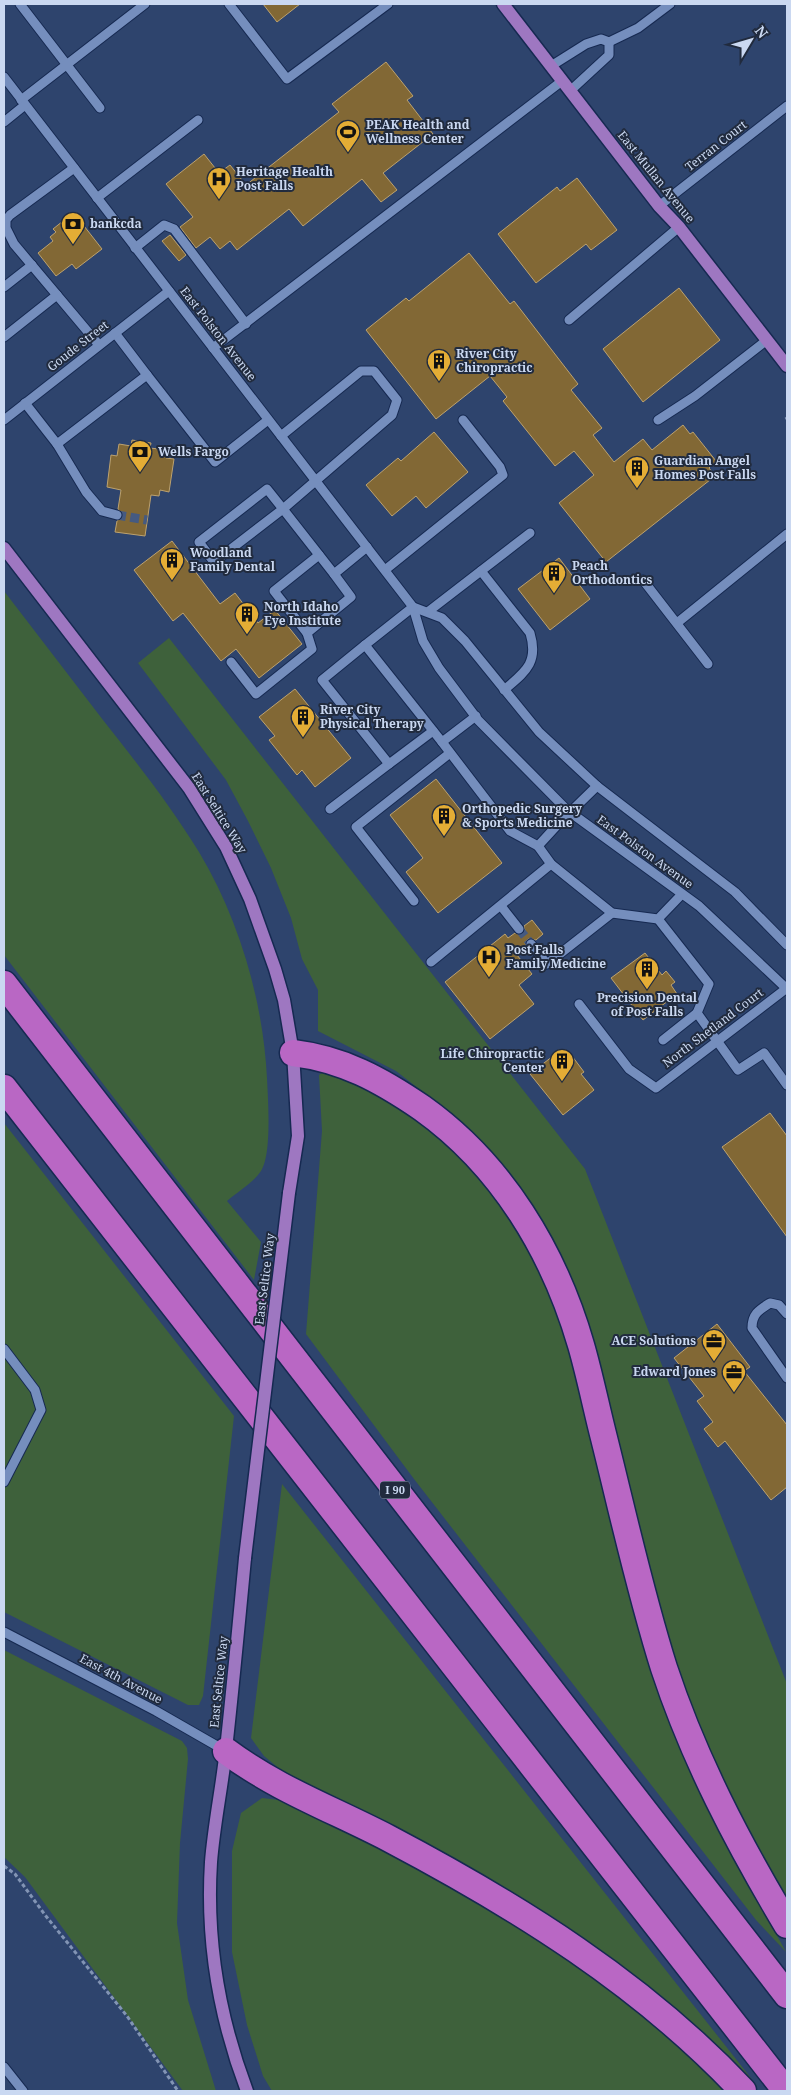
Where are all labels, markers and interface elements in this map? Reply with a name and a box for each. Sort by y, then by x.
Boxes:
north arrow [726,15,776,65]
text: N [751,21,773,42]
place label: PEAK Health and Wellness Center [366,116,470,147]
street label: Terran Court [681,116,750,175]
sports icon: PEAK Health and Wellness Center [335,119,361,153]
street label: East Mullan Avenue [614,127,699,226]
place label: Heritage Health Post Falls [236,163,333,194]
hospital icon: Heritage Health Post Falls [206,166,232,200]
bank icon: bankcda [60,211,86,245]
place label: bankcda [90,215,142,232]
street label: East Polston Avenue [176,283,261,384]
street label: Goude Street [43,316,112,375]
place label: River City Chiropractic [456,345,533,376]
building icon: River City Chiropractic [426,348,452,382]
bank icon: Wells Fargo [127,439,153,473]
place label: Wells Fargo [158,443,229,460]
place label: Guardian Angel Homes Post Falls [654,452,756,483]
building icon: Guardian Angel Homes Post Falls [624,455,650,489]
place label: Woodland Family Dental [190,544,276,575]
building icon: Woodland Family Dental [159,547,185,581]
place label: Peach Orthodontics [572,557,653,588]
building icon: Peach Orthodontics [541,560,567,594]
place label: North Idaho Eye Institute [264,598,341,629]
building icon: North Idaho Eye Institute [234,601,260,635]
place label: River City Physical Therapy [320,701,424,732]
building icon: River City Physical Therapy [290,704,316,738]
street label: East Seltice Way [188,769,251,857]
place label: Orthopedic Surgery & Sports Medicine [462,800,582,831]
building icon: Orthopedic Surgery & Sports Medicine [431,803,457,837]
street label: East Polston Avenue [594,811,697,892]
place label: Post Falls Family Medicine [506,941,606,972]
hospital icon: Post Falls Family Medicine [476,944,502,978]
building icon: Precision Dental of Post Falls [634,956,660,990]
street label: North Shetland Court [659,984,767,1071]
place label: Precision Dental of Post Falls [597,989,698,1020]
place label: Life Chiropractic Center [440,1045,545,1076]
building icon: Life Chiropractic Center [549,1048,575,1082]
street label: East Seltice Way [250,1232,279,1326]
office icon: ACE Solutions [701,1328,727,1362]
place label: ACE Solutions [611,1332,696,1349]
office icon: Edward Jones [721,1359,747,1393]
place label: Edward Jones [633,1363,716,1380]
road number: I 90 [380,1482,410,1498]
street label: East Seltice Way [205,1635,232,1729]
street label: East 4th Avenue [77,1650,166,1708]

